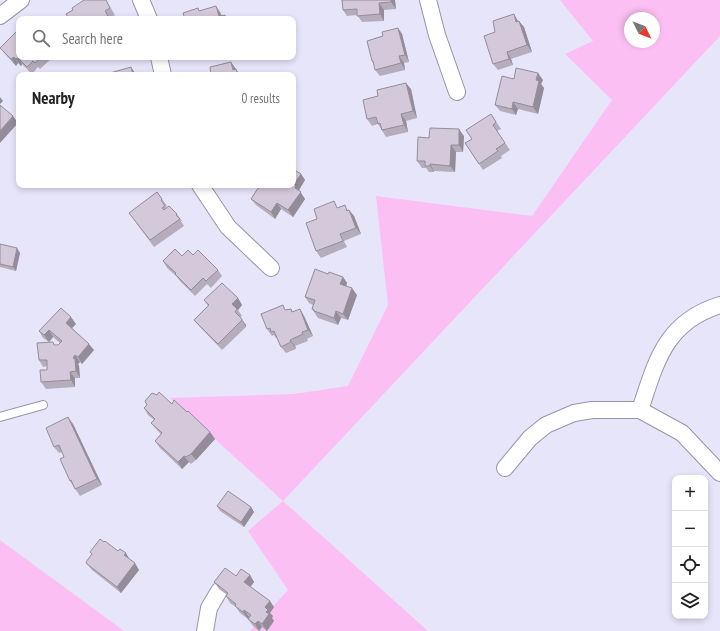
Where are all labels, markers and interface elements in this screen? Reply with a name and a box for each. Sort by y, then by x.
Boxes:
north arrow [624,12,660,48]
search box [16,16,296,60]
icon: search [30,27,52,49]
text: Search here [62,29,123,48]
text: Nearby [32,87,75,109]
text: 0 results [241,90,280,107]
map controls [672,475,708,619]
button: + [672,475,708,511]
button: − [672,511,708,547]
button: locate [672,547,708,583]
button: layers [672,583,708,619]

